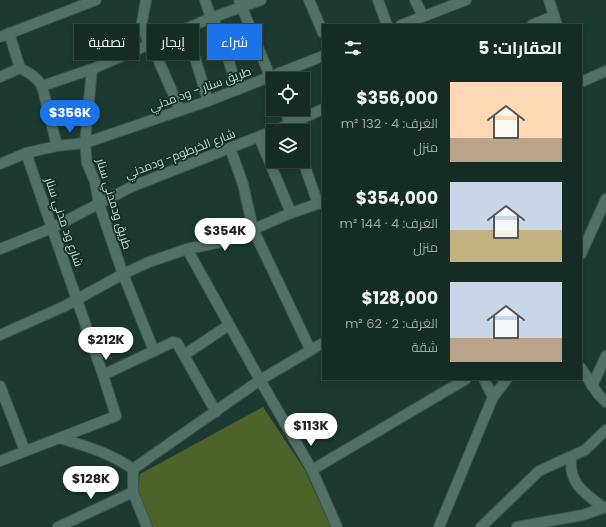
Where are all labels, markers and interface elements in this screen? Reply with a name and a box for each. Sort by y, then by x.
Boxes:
chip: تصفية [74,24,139,60]
chip: إيجار [147,24,199,60]
chip: شراء [207,24,262,60]
text: العقارات: 5 [478,36,562,60]
icon: filters [342,37,364,59]
street label: طريق سنار - ود مدني [147,62,254,117]
map controls [266,72,310,168]
button: locate [266,72,310,116]
text: $356,000 [357,86,438,110]
icon: home [482,98,530,146]
pin: $356K [42,100,98,134]
text: $356K [49,103,91,122]
text: الغرف: 4 · 132 m² [341,114,438,133]
button: layers [266,124,310,168]
street label: شارع الخرطوم- ودمدني [122,125,238,184]
text: منزل [413,138,438,157]
street label: طريق ودمدني سنار [90,155,136,252]
street label: شارع ود مدني سنار [39,174,88,269]
text: $354,000 [356,186,438,210]
icon: home [482,198,530,246]
text: الغرف: 4 · 144 m² [340,214,438,233]
pin: $354K [197,218,253,252]
text: $354K [204,221,246,240]
text: منزل [413,238,438,257]
text: $128,000 [362,286,438,310]
icon: home [482,298,530,346]
text: الغرف: 2 · 62 m² [345,314,438,333]
pin: $212K [78,327,134,361]
text: $212K [87,330,125,349]
text: شقة [411,338,438,357]
pin: $113K [283,413,339,447]
text: $113K [293,416,329,435]
pin: $128K [63,466,119,500]
text: $128K [72,469,110,488]

